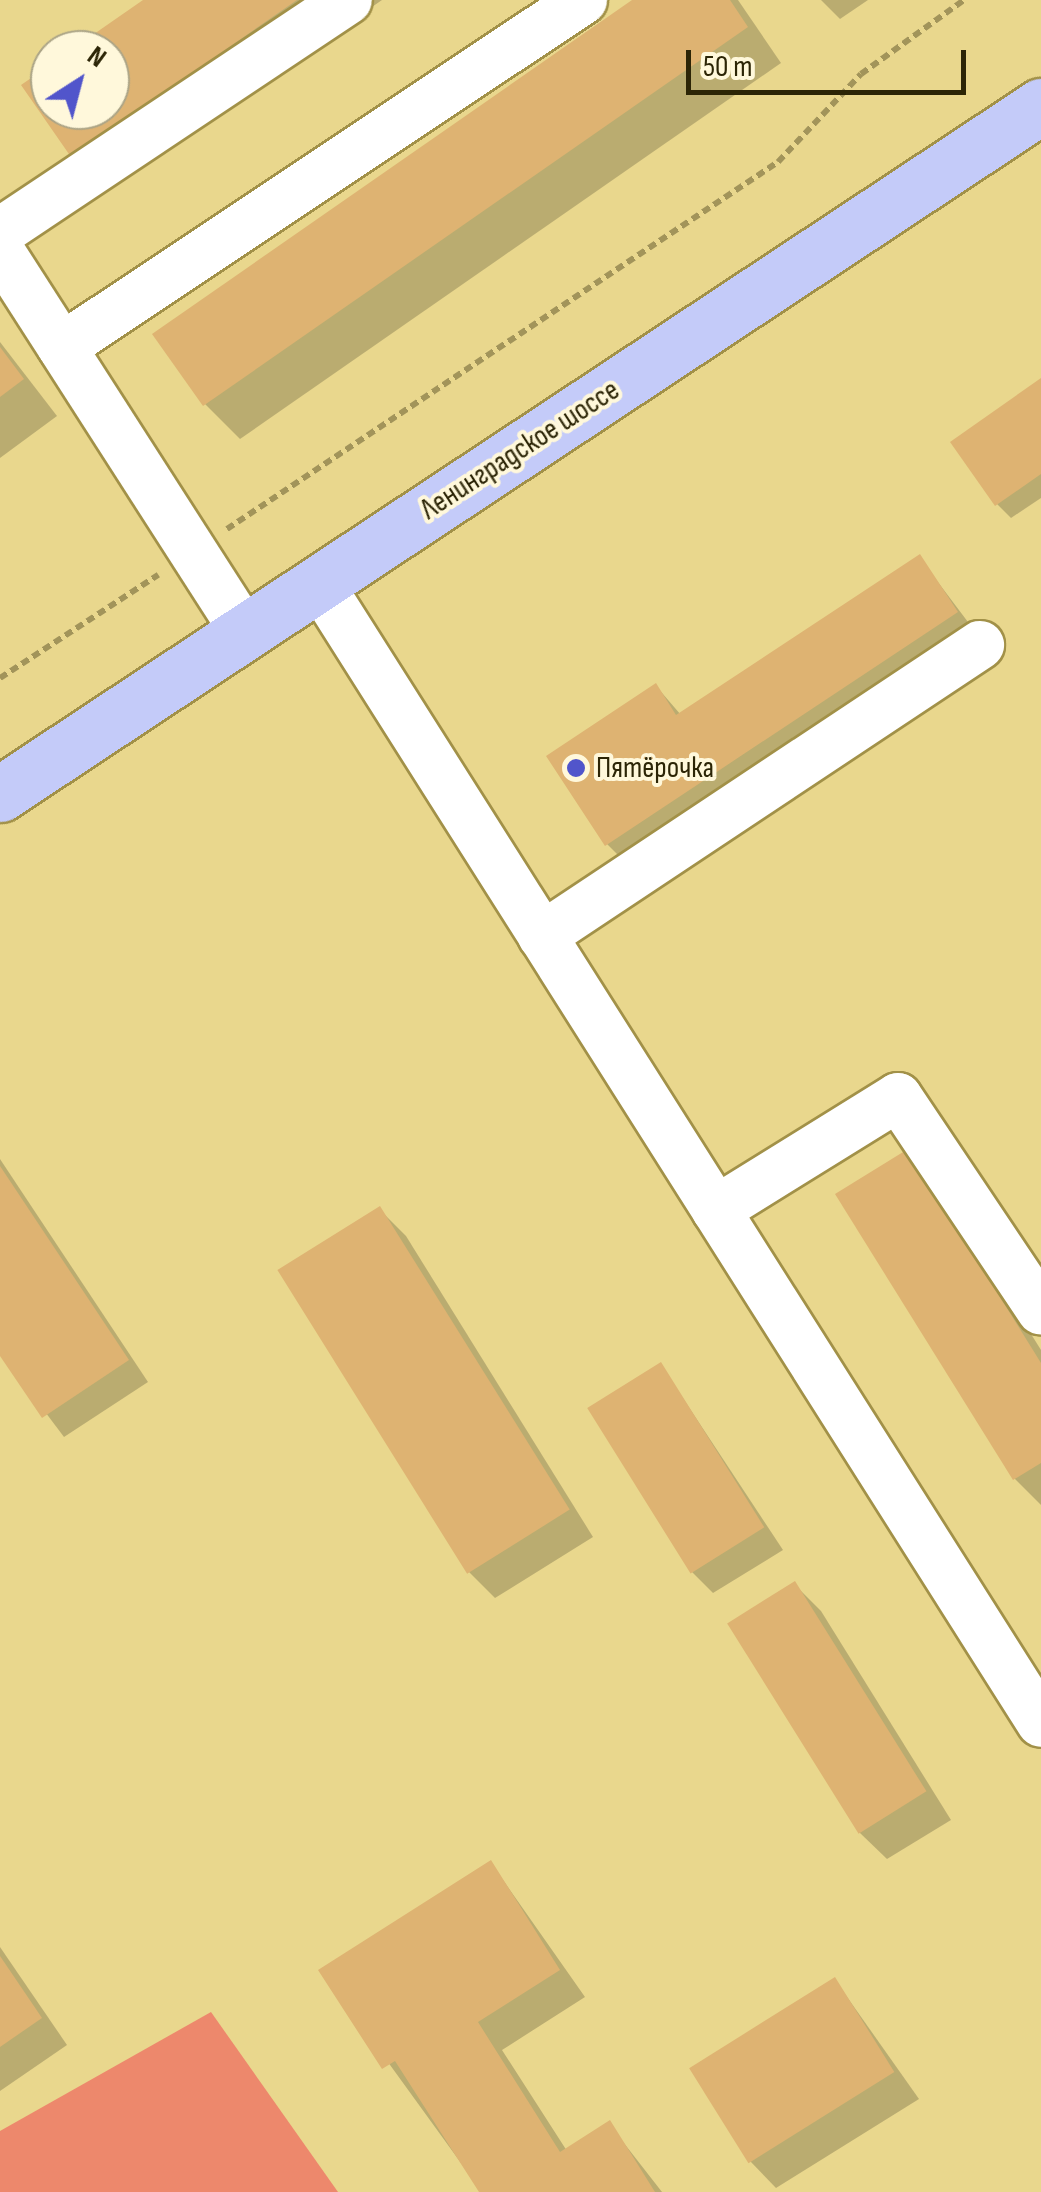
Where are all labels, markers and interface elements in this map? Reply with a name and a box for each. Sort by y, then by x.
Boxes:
north arrow [30,30,130,130]
scale bar [691,30,971,92]
text: N [81,39,112,75]
text: 50 m [703,49,752,85]
street label: Ленинградское шоссе [414,372,626,528]
place label: Пятёрочка [596,750,714,786]
marker: Пятёрочка [565,757,587,779]

